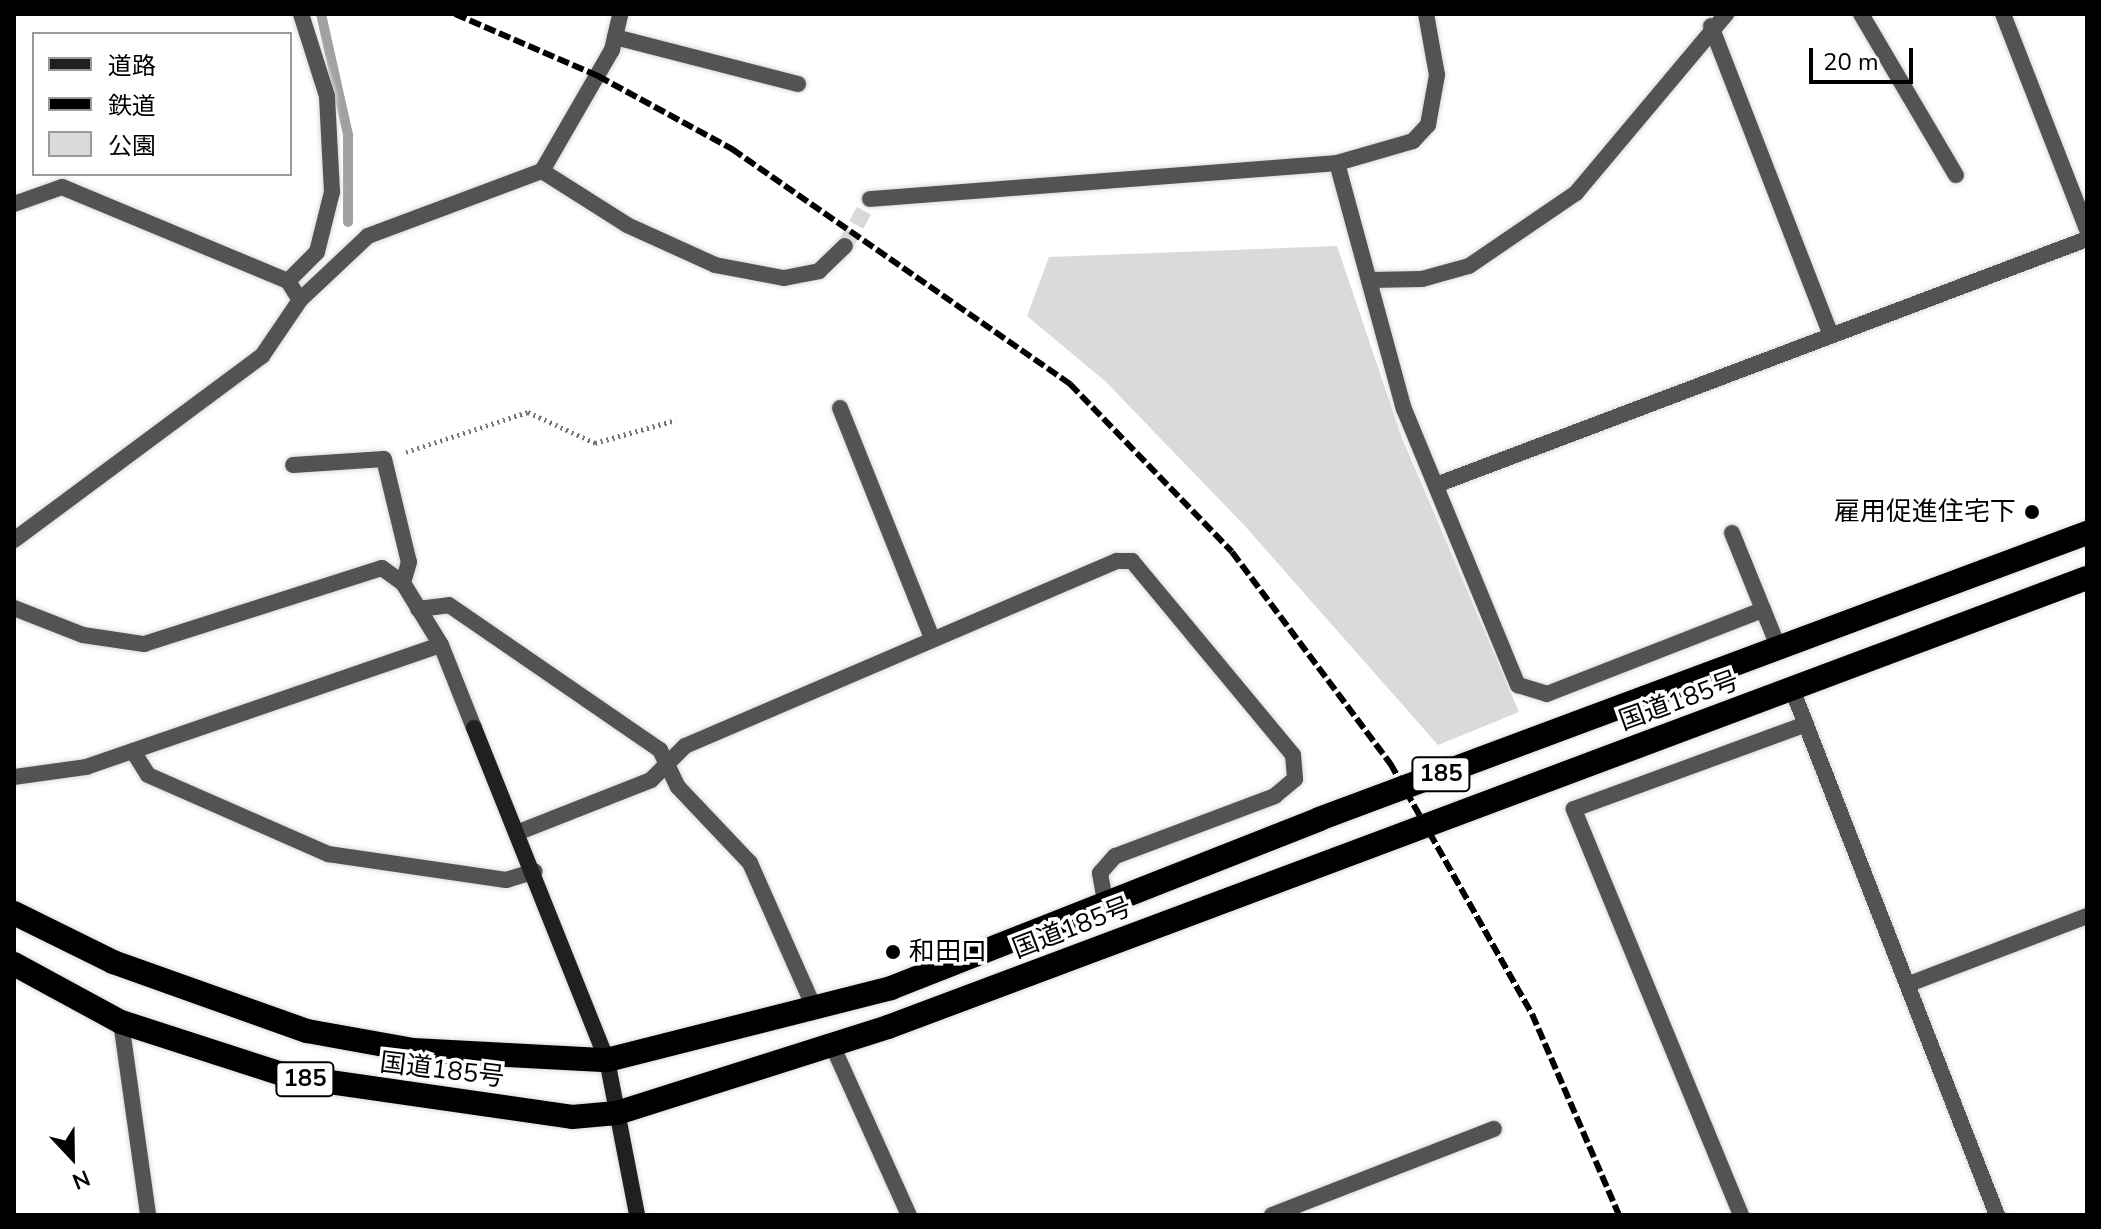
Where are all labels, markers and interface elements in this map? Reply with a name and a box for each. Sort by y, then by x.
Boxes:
legend [32,32,292,176]
scale bar [1813,32,1917,82]
text: 20 m [1823,46,1879,78]
text: 道路 [108,50,156,82]
text: 鉄道 [108,90,156,122]
text: 公園 [108,130,156,162]
place label: 雇用促進住宅下 [1834,496,2016,528]
marker: 雇用促進住宅下 [2023,503,2041,521]
street label: 国道185号 [1615,665,1743,737]
road number: 185 [1411,754,1471,794]
street label: 国道185号 [1008,891,1136,965]
place label: 和田口 [909,936,987,968]
marker: 和田口 [884,943,902,961]
street label: 国道185号 [378,1047,506,1093]
road number: 185 [275,1059,335,1099]
north arrow [32,1117,112,1197]
text: N [68,1162,94,1196]

